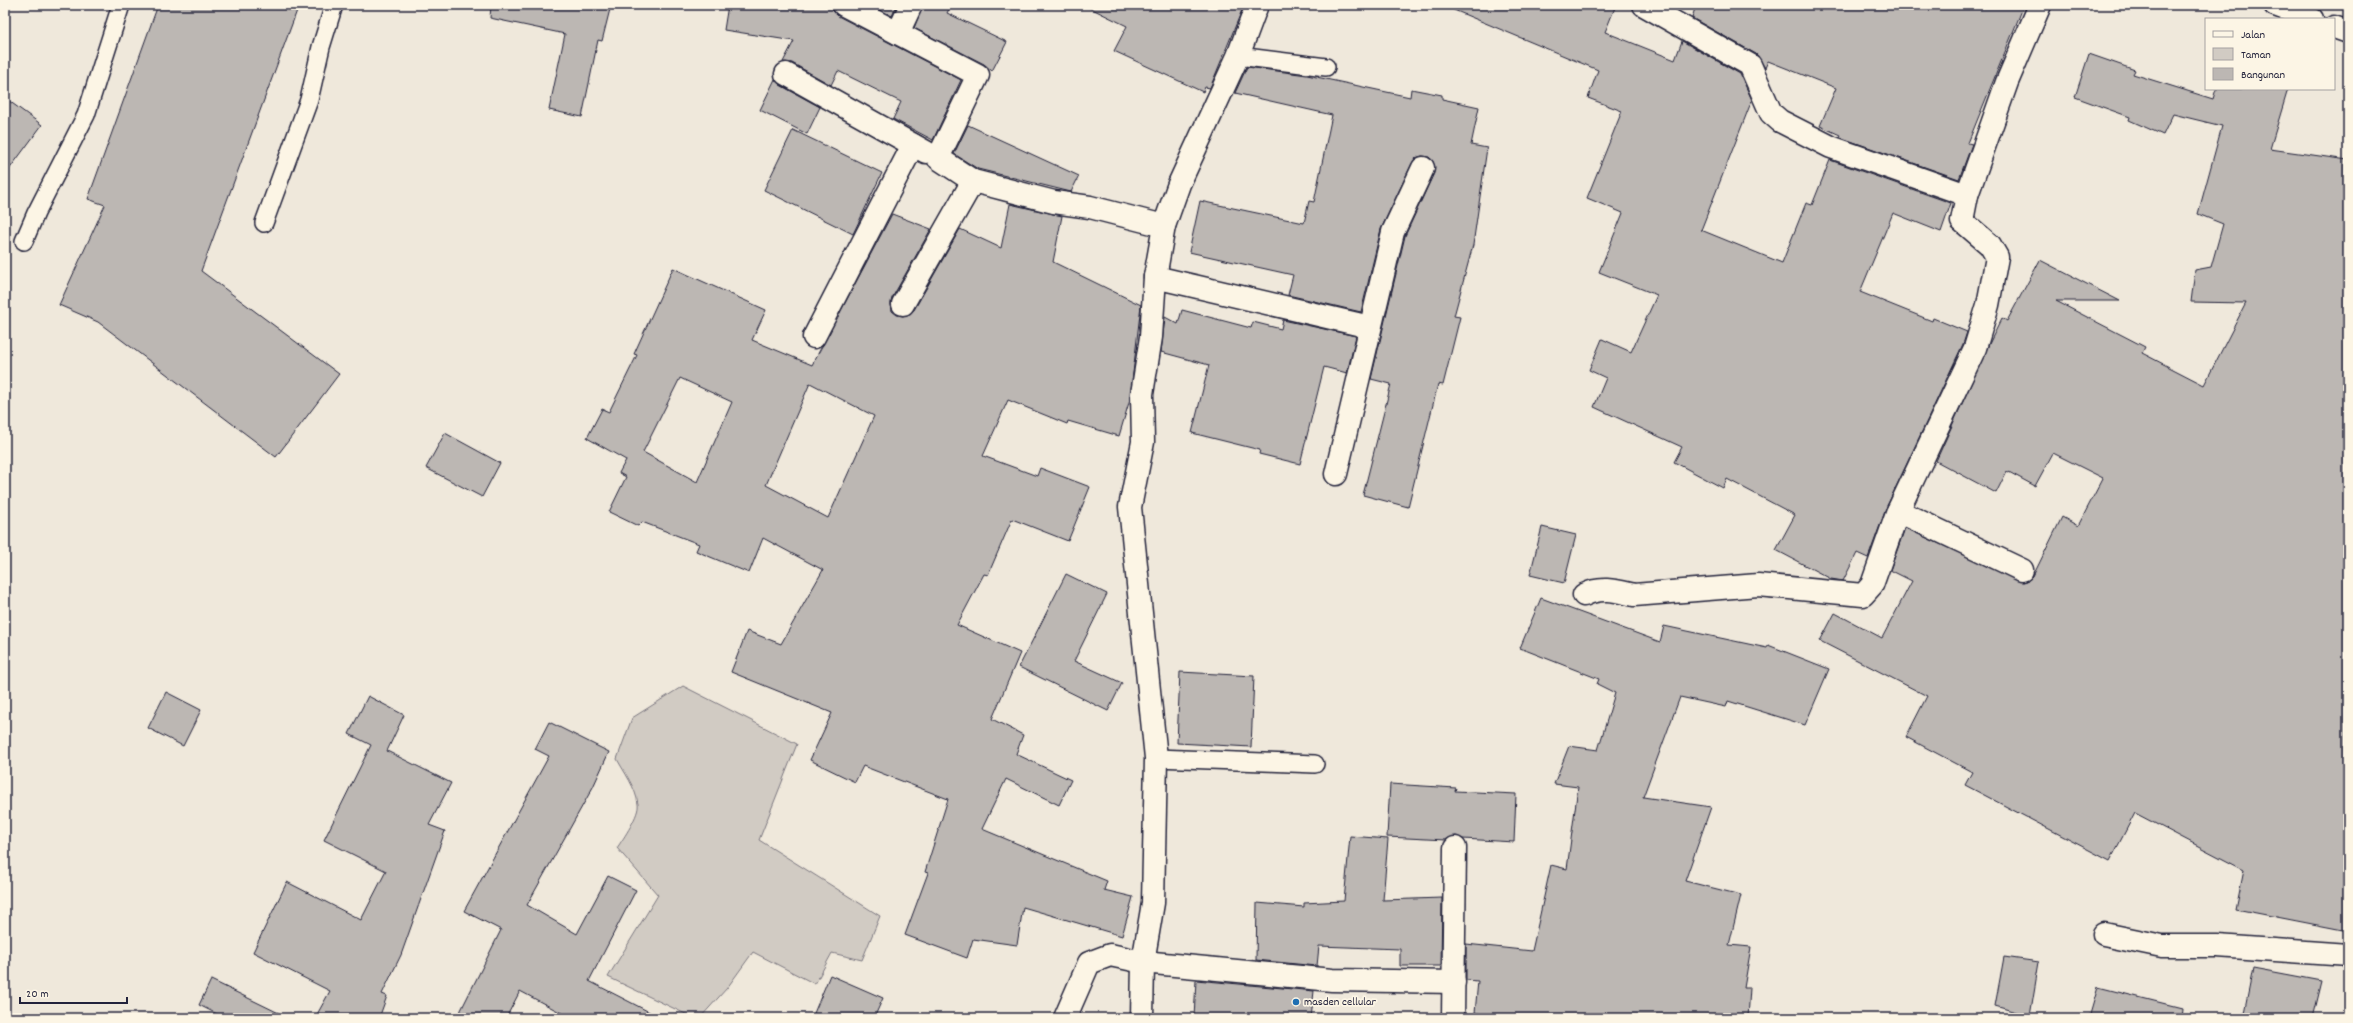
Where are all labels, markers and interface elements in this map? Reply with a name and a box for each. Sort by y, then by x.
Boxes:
legend [2205,18,2335,90]
text: Jalan [2241,27,2265,44]
text: Taman [2241,47,2271,64]
text: Bangunan [2241,67,2285,84]
scale bar [20,979,127,1005]
text: 20 m [26,986,49,1003]
place label: masden cellular [1304,994,1377,1011]
marker: masden cellular [1291,997,1301,1007]

